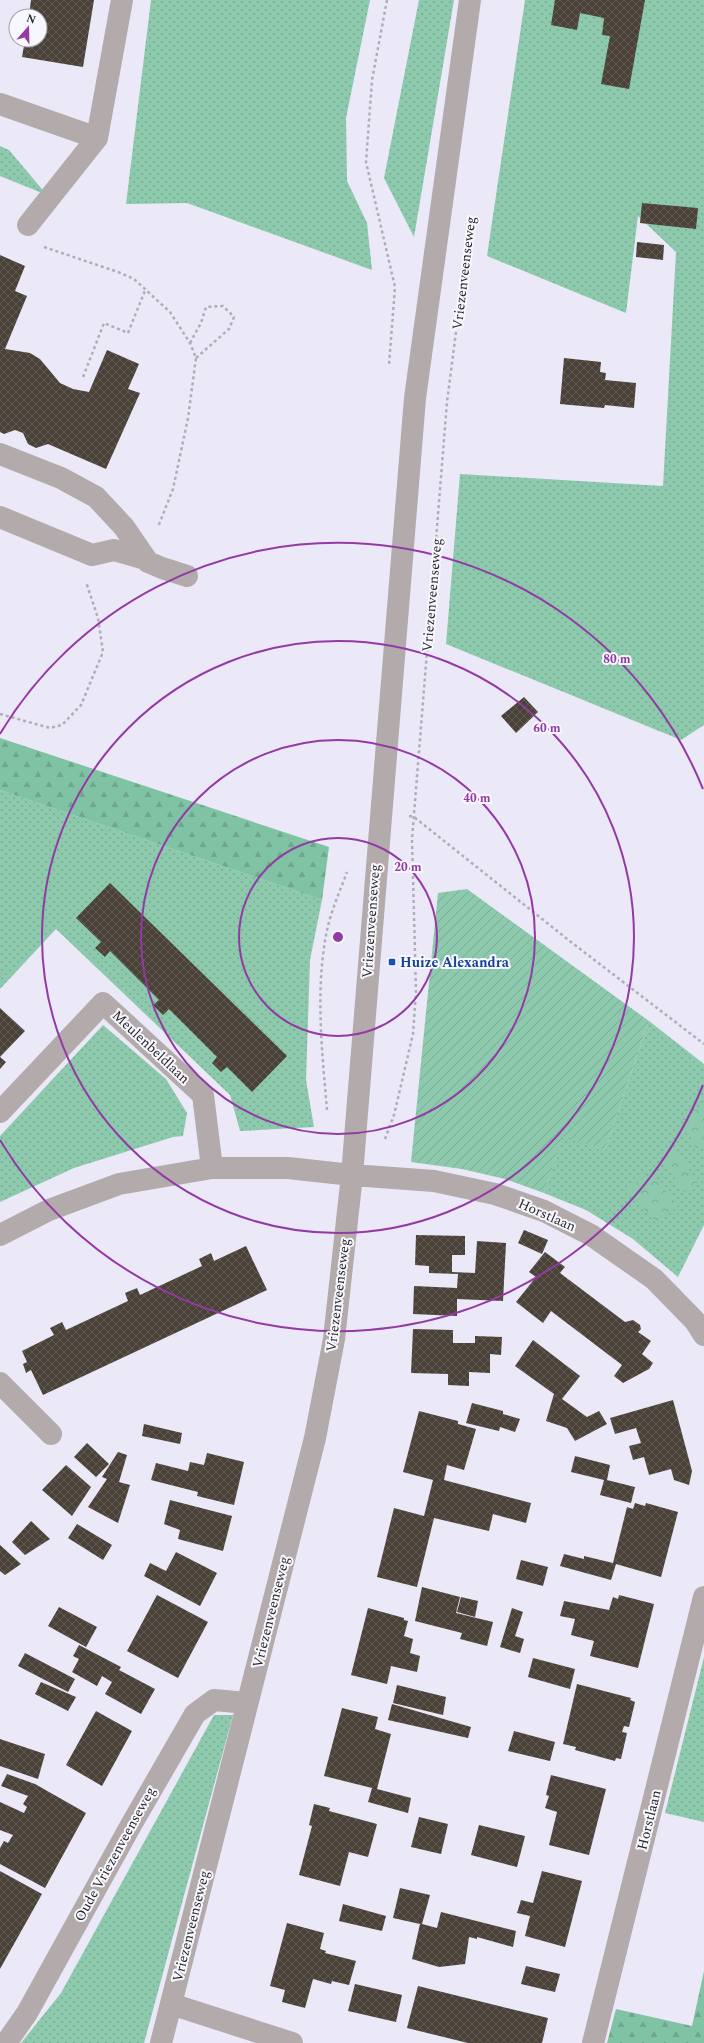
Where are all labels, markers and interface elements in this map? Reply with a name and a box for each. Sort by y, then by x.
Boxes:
north arrow [8,8,48,48]
text: N [24,10,38,29]
street label: Vriezenveenseweg [447,215,481,331]
street label: Vriezenveenseweg [417,537,447,653]
text: 80 m [603,650,631,669]
text: 60 m [533,719,561,738]
text: 40 m [463,789,491,808]
text: 20 m [394,858,422,877]
street label: Vriezenveenseweg [357,863,385,979]
centre of rings [331,930,345,944]
place label: Huize Alexandra [400,952,510,973]
marker: Huize Alexandra [387,957,397,967]
street label: Meulenbeldlaan [107,1005,195,1089]
street label: Horstlaan [515,1193,579,1237]
street label: Vriezenveenseweg [321,1237,355,1353]
street label: Vriezenveenseweg [247,1554,295,1670]
street label: Oude Vriezenveenseweg [69,1783,161,1925]
street label: Horstlaan [631,1788,667,1852]
street label: Vriezenveenseweg [167,1868,215,1984]

